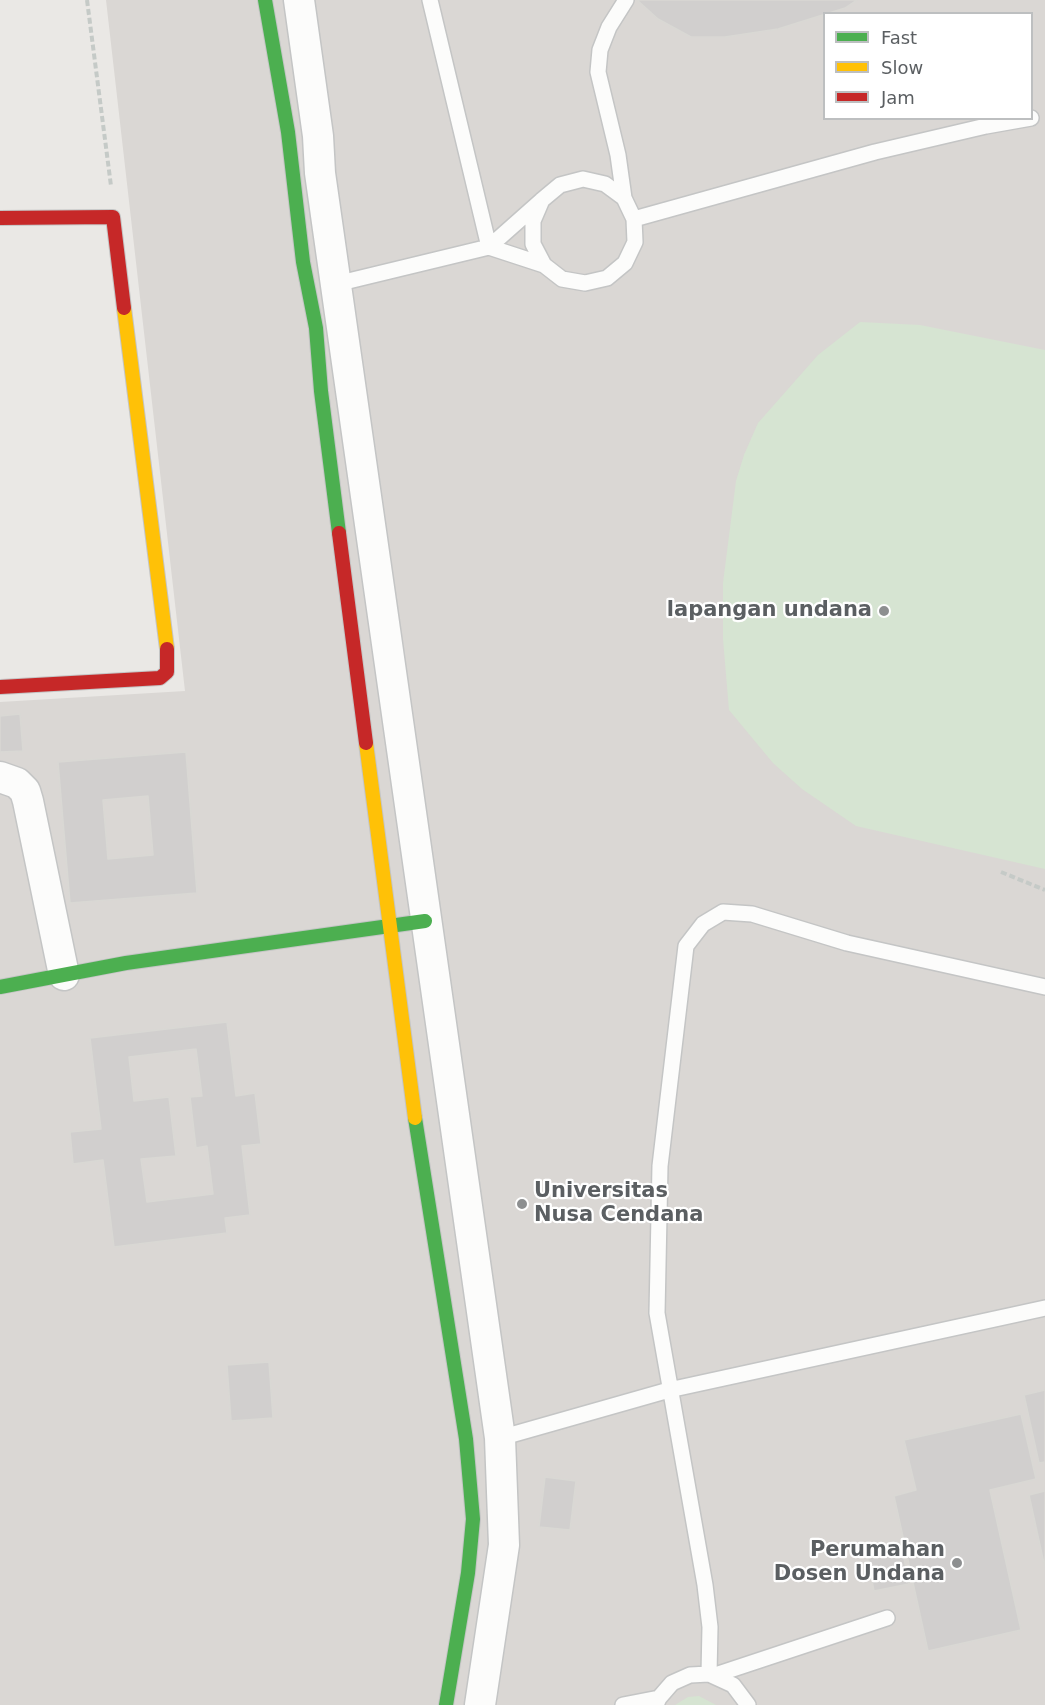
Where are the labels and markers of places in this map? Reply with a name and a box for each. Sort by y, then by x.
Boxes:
place label: lapangan undana [667,598,872,624]
marker: lapangan undana [877,604,891,618]
place label: Universitas Nusa Cendana [534,1179,703,1229]
marker: Universitas Nusa Cendana [515,1197,529,1211]
place label: Perumahan Dosen Undana [774,1538,945,1588]
marker: Perumahan Dosen Undana [950,1556,964,1570]

